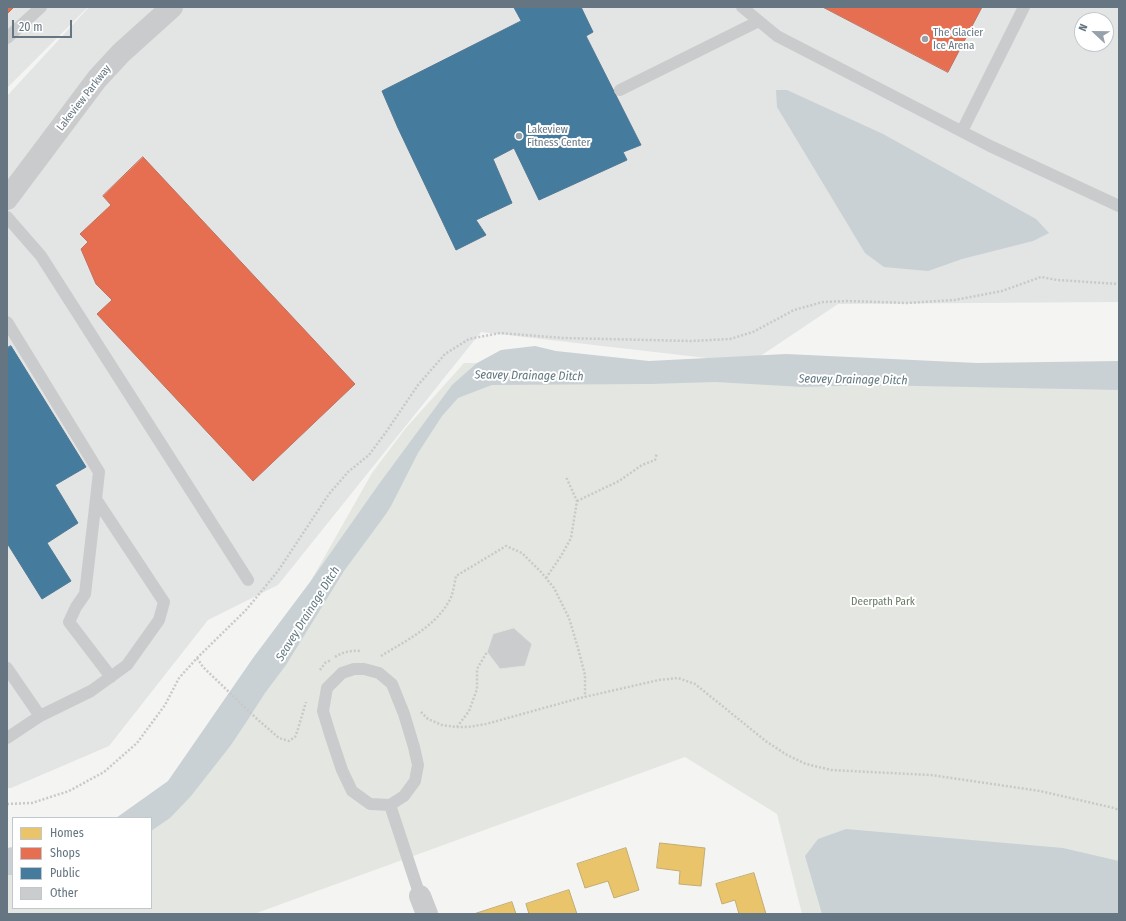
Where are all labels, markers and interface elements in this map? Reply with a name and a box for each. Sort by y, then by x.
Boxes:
scale bar [14,12,74,38]
north arrow [1074,12,1114,52]
text: 20 m [19,20,43,34]
text: N [1076,22,1091,33]
place label: The Glacier Ice Arena [933,26,983,52]
marker: The Glacier Ice Arena [920,34,930,44]
street label: Lakeview Parkway [54,62,114,134]
place label: Lakeview Fitness Center [527,123,590,149]
marker: Lakeview Fitness Center [514,131,524,141]
water label: Seavey Drainage Ditch [474,368,584,384]
water label: Seavey Drainage Ditch [798,372,908,388]
water label: Seavey Drainage Ditch [273,564,343,664]
park label: Deerpath Park [851,595,915,609]
legend [12,817,152,909]
text: Homes [50,826,84,840]
text: Shops [50,846,80,860]
text: Public [50,866,80,880]
text: Other [50,886,78,900]

